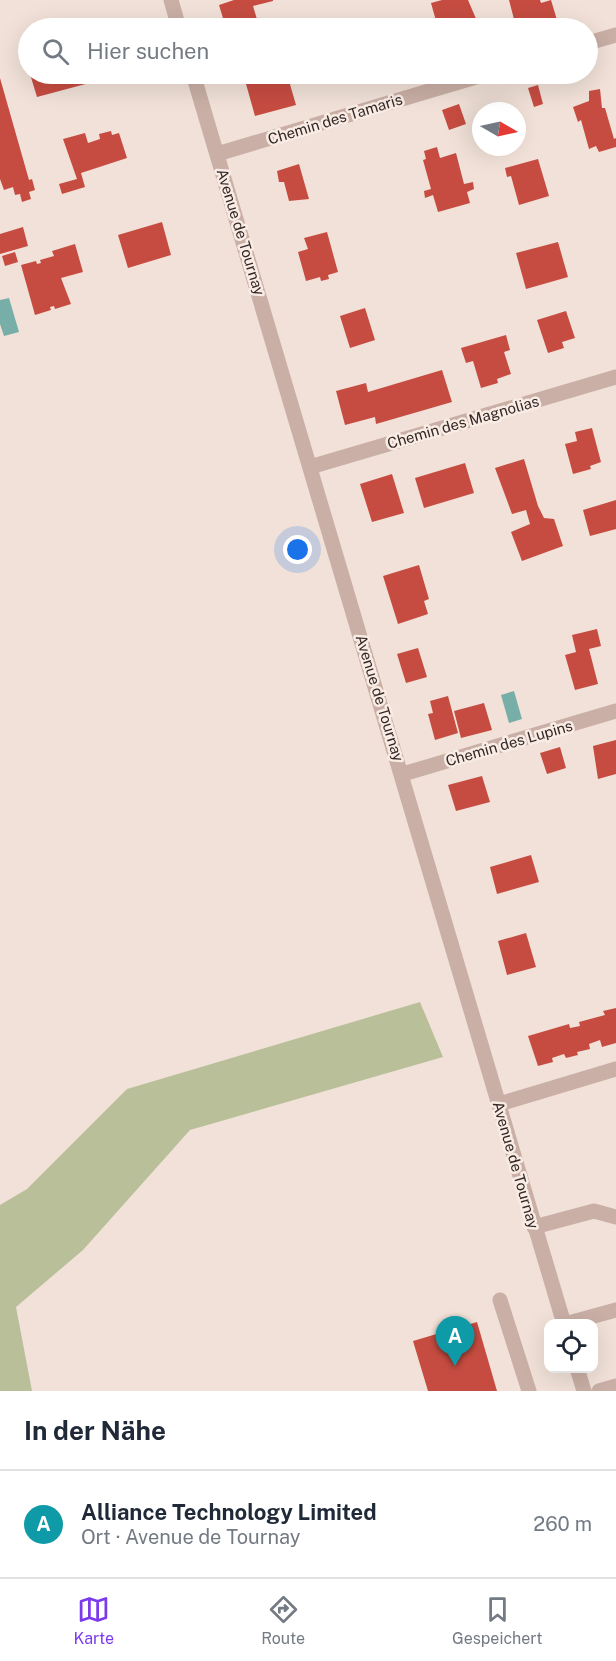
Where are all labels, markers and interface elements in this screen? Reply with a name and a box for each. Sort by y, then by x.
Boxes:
search box [18,18,598,84]
icon: search [39,35,72,68]
text: Hier suchen [87,38,209,64]
street label: Chemin des Tamaris [266,90,404,148]
north arrow [472,102,526,156]
street label: Avenue de Tournay [214,167,268,297]
street label: Chemin des Magnolias [385,392,541,452]
your location [283,535,312,564]
street label: Avenue de Tournay [353,633,407,763]
street label: Chemin des Lupins [444,717,574,769]
street label: Avenue de Tournay [490,1099,542,1231]
pin: A [436,1316,474,1366]
map controls [544,1319,598,1373]
button: locate [544,1319,598,1373]
text: In der Nähe [24,1415,166,1446]
text: Alliance Technology Limited [81,1499,377,1525]
text: A [36,1512,51,1536]
text: 260 m [533,1512,592,1536]
text: Ort · Avenue de Tournay [81,1525,300,1549]
tab: Karte [73,1593,114,1648]
tab: Route [261,1593,305,1648]
tab: Gespeichert [452,1593,543,1648]

